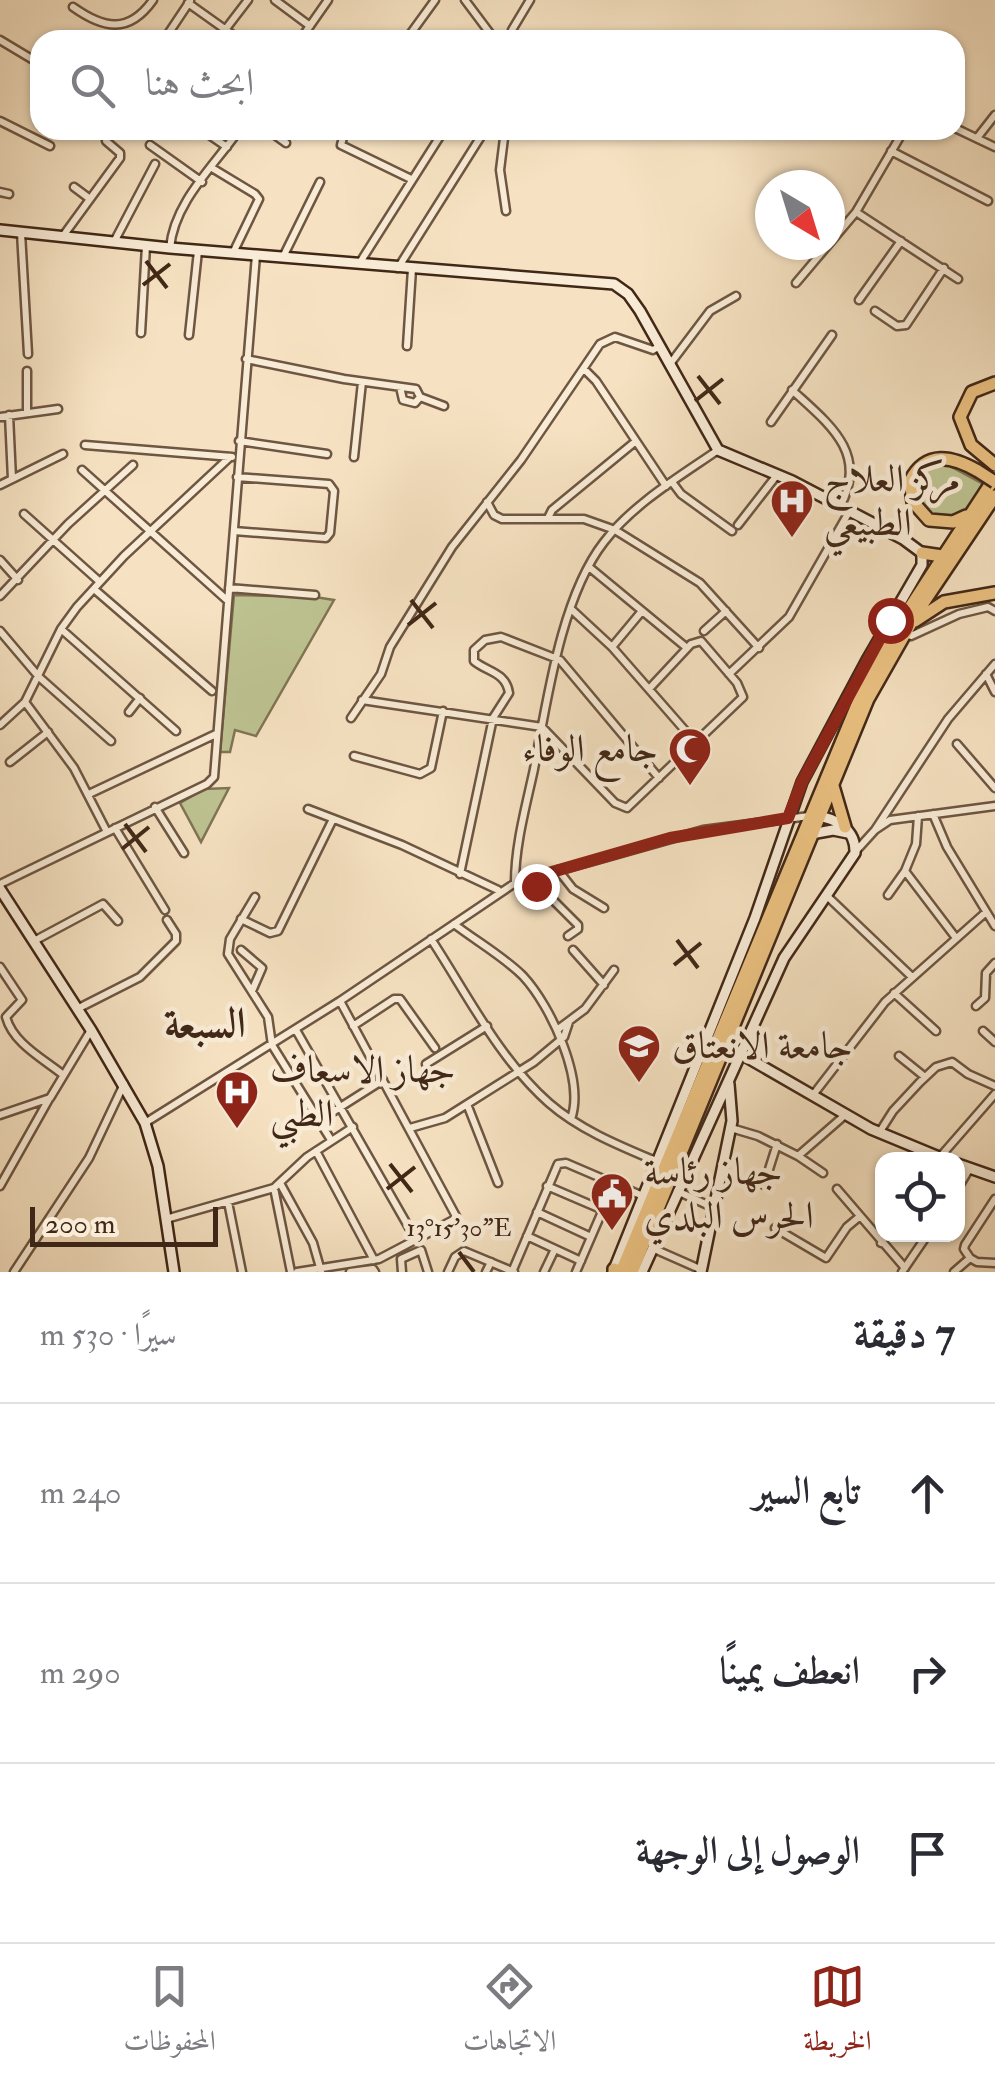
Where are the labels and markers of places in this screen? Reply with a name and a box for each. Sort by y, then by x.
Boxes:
place label: مركز العلاج الطبيعي [824,455,960,557]
hospital icon: مركز العلاج الطبيعي [769,478,815,539]
place label: جامع الوفاء [522,725,658,782]
mosque icon: جامع الوفاء [667,726,713,787]
place label: جامعة الانعتاق [672,1022,853,1070]
school or university icon: جامعة الانعتاق [616,1023,662,1084]
place label: جهاز الاسعاف الطبي [270,1046,456,1149]
hospital icon: جهاز الاسعاف الطبي [214,1069,260,1130]
place label: جهاز رئاسة الحرس البلدي [644,1148,814,1246]
public building icon: جهاز رئاسة الحرس البلدي [589,1171,635,1232]

